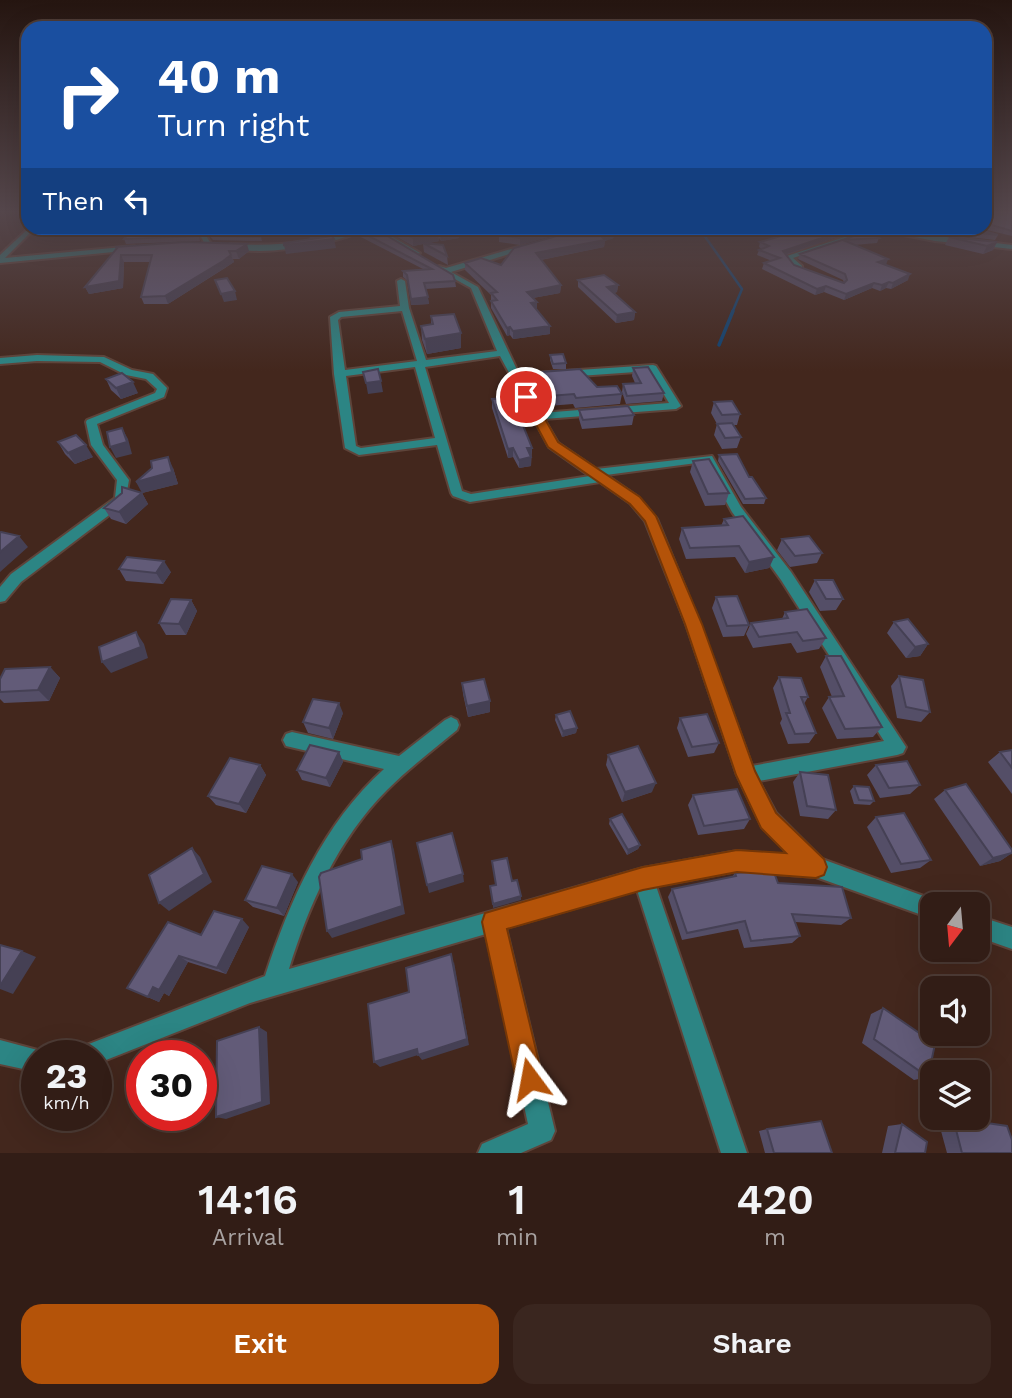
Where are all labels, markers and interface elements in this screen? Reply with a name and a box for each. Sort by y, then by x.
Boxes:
text: 40 m [157,47,280,105]
icon: right [42,49,133,140]
text: Turn right [157,106,309,144]
icon: left [118,182,156,220]
text: Then [42,186,104,216]
pin [496,367,556,427]
icon: arrive [507,378,545,416]
north arrow [920,892,990,962]
map controls [920,892,990,1130]
button: sound [920,976,990,1046]
speed limit sign: 30 [126,1040,217,1131]
position arrow [493,1042,567,1116]
text: 23 [46,1055,87,1097]
button: layers [920,1060,990,1130]
text: km/h [43,1092,90,1113]
text: 14:16 [198,1175,298,1224]
text: 1 [508,1175,526,1224]
text: 420 [736,1175,814,1224]
text: Arrival [212,1224,284,1251]
text: min [496,1224,538,1251]
text: m [764,1224,786,1251]
button: Exit [21,1304,499,1384]
button: Share [513,1304,991,1384]

